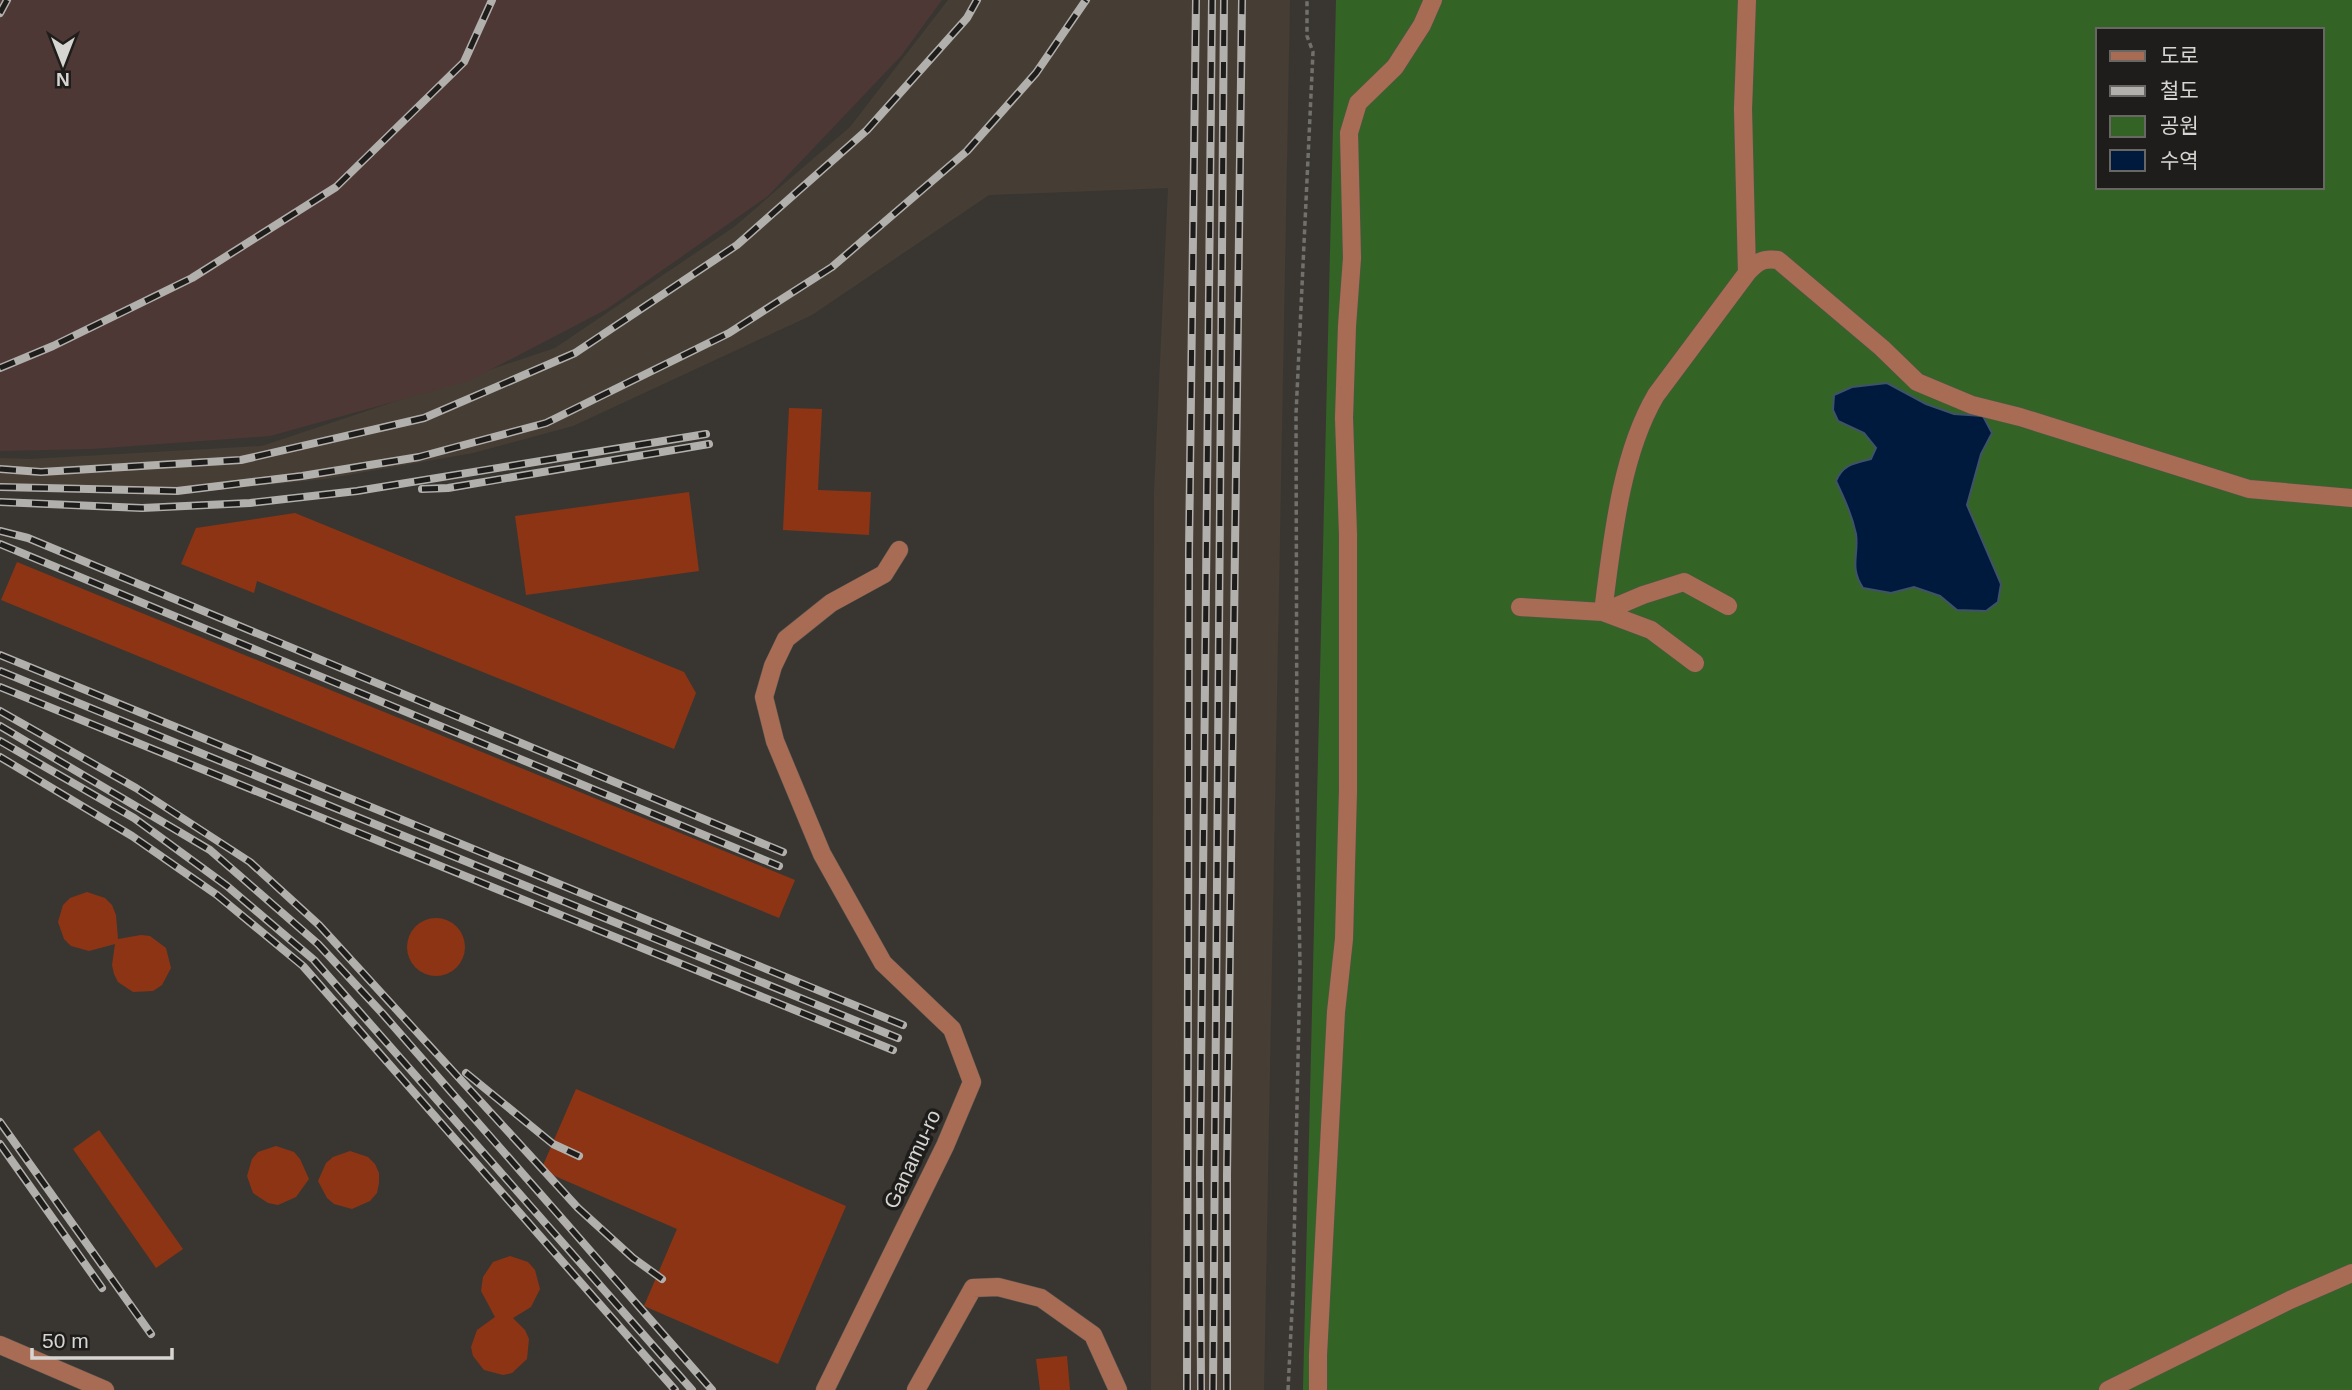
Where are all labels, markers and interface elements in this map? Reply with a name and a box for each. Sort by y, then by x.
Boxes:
north arrow [28,28,98,98]
legend [2096,28,2324,189]
text: 도로 [2160,44,2199,67]
text: N [56,69,70,90]
text: 철도 [2160,79,2199,102]
text: 공원 [2160,114,2199,137]
text: 수역 [2160,149,2199,172]
street label: Ganamu-ro [879,1106,945,1212]
scale bar [32,1316,172,1360]
text: 50 m [42,1329,89,1352]

